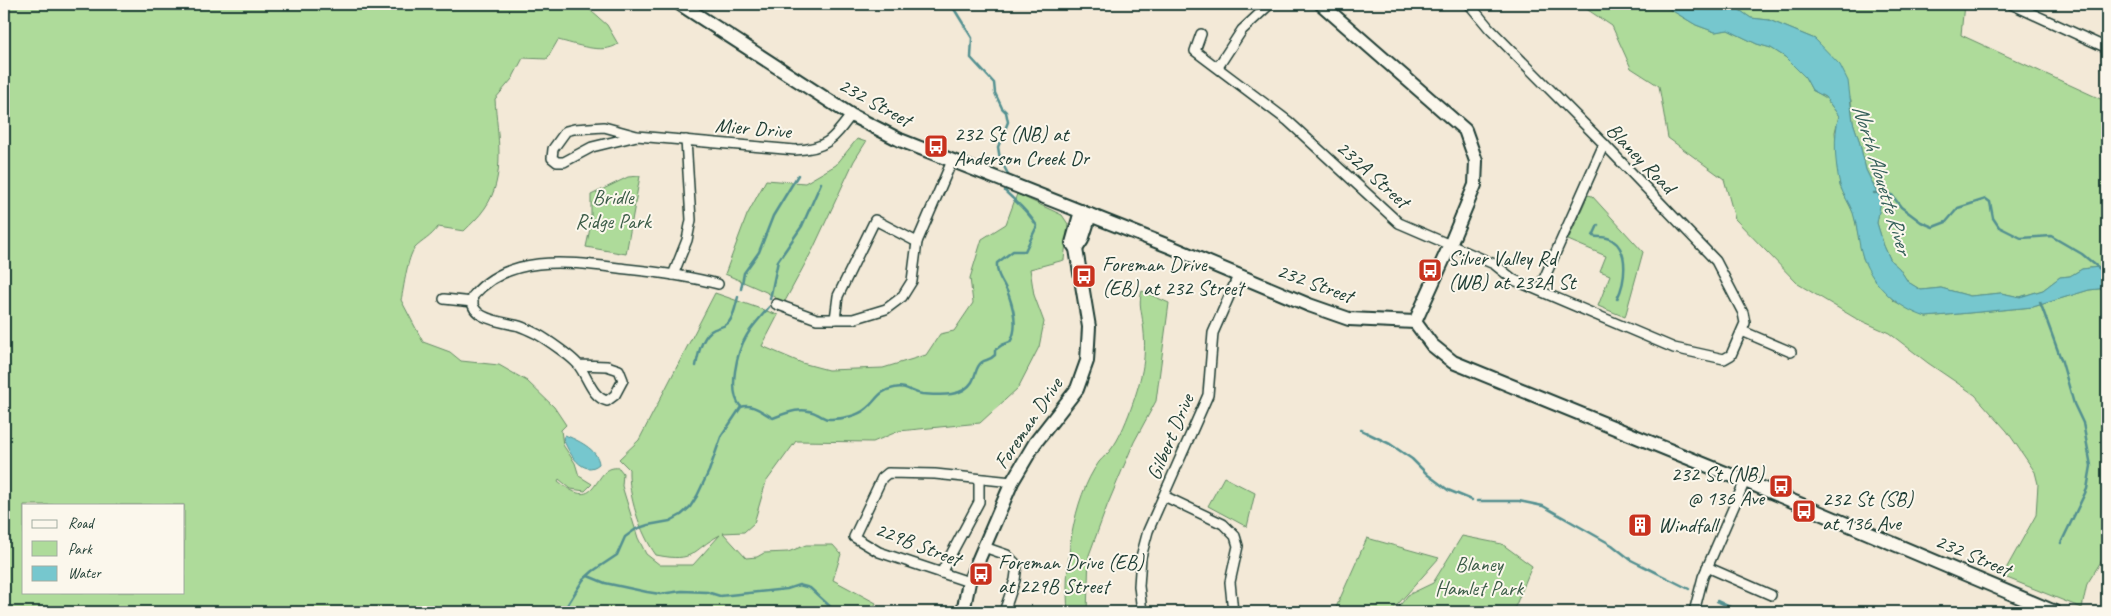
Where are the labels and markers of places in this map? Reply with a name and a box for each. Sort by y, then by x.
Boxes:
place label: 232 St (NB) at Anderson Creek Dr [954,121,1091,171]
bus stop icon: 232 St (NB) at Anderson Creek Dr [923,133,949,159]
place label: Silver Valley Rd (WB) at 232A St [1448,245,1578,295]
place label: Foreman Drive (EB) at 232 Street [1102,251,1246,301]
bus stop icon: Silver Valley Rd (WB) at 232A St [1417,257,1443,283]
bus stop icon: Foreman Drive (EB) at 232 Street [1071,263,1097,289]
place label: 232 St (NB) @ 136 Ave [1671,461,1766,511]
bus stop icon: 232 St (NB) @ 136 Ave [1768,473,1794,499]
place label: 232 St (SB) at 136 Ave [1822,486,1914,536]
bus stop icon: 232 St (SB) at 136 Ave [1791,498,1817,524]
building icon: Windfall [1627,512,1653,538]
place label: Windfall [1658,512,1720,538]
place label: Foreman Drive (EB) at 229B Street [998,549,1145,599]
bus stop icon: Foreman Drive (EB) at 229B Street [968,561,994,587]

